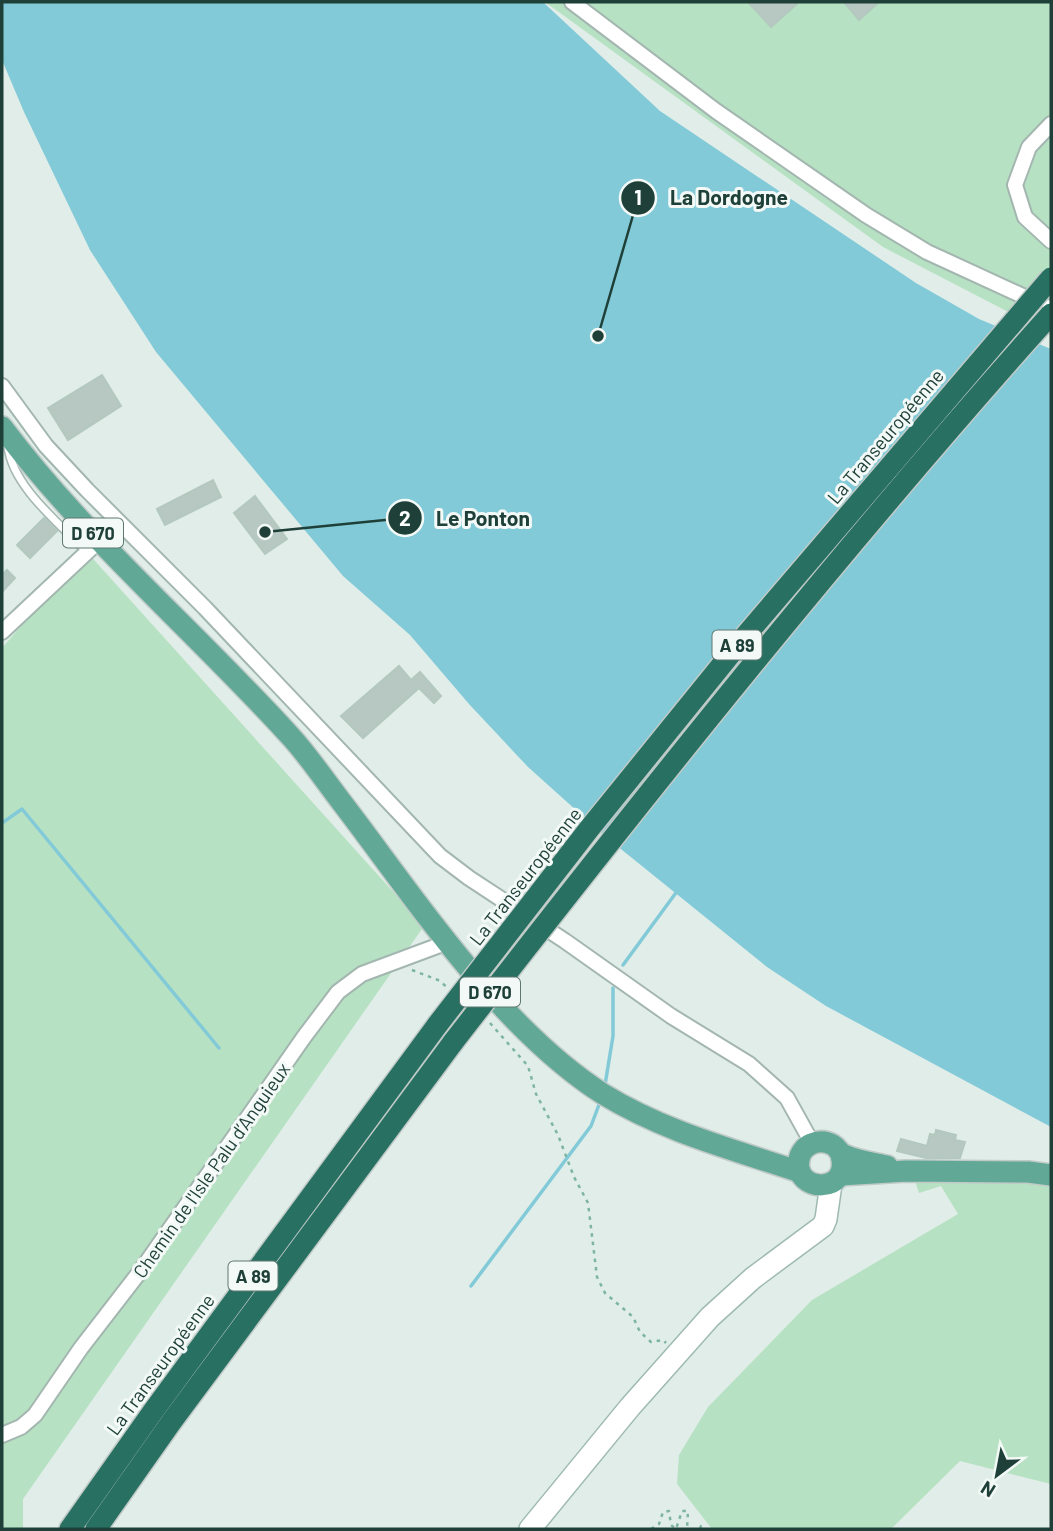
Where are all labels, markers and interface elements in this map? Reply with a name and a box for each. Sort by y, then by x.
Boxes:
callout: La Dordogne [621,177,802,219]
text: 1 [634,184,642,209]
text: La Dordogne [670,184,788,209]
street label: La Transeuropéenne [822,364,948,508]
callout: Le Ponton [387,497,544,539]
text: 2 [399,505,411,530]
text: Le Ponton [436,505,530,530]
road number: D 670 [63,518,123,548]
road number: A 89 [712,630,762,660]
street label: La Transeuropéenne [464,802,586,950]
road number: D 670 [460,978,520,1007]
street label: Chemin de l'Isle Palu d’Anguieux [128,1058,294,1282]
road number: A 89 [229,1261,278,1290]
street label: La Transeuropéenne [101,1289,219,1439]
north arrow [962,1440,1032,1510]
text: N [976,1477,999,1503]

